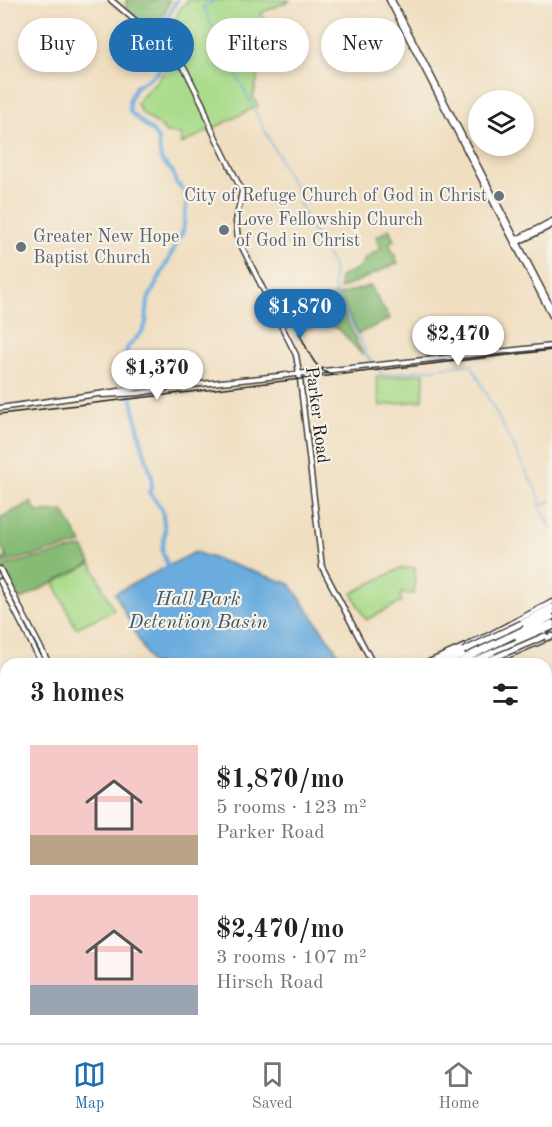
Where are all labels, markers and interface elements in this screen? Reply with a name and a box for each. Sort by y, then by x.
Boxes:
chip: Buy [18,18,97,72]
chip: Rent [109,18,194,72]
chip: Filters [206,18,309,72]
chip: New [321,18,405,72]
map controls [468,90,534,156]
button: layers [468,90,534,156]
place label: City of Refuge Church of God in Christ [184,187,487,205]
marker: City of Refuge Church of God in Christ [492,189,506,203]
place label: Love Fellowship Church of God in Christ [236,211,423,250]
marker: Love Fellowship Church of God in Christ [217,223,231,237]
place label: Greater New Hope Baptist Church [33,228,179,267]
marker: Greater New Hope Baptist Church [14,240,28,254]
pin: $1,870 [251,289,349,340]
text: $1,870 [268,298,332,318]
pin: $2,470 [409,316,507,367]
text: $2,470 [426,325,490,345]
pin: $1,370 [108,350,206,401]
text: $1,370 [125,359,189,379]
street label: Parker Road [302,365,332,465]
water label: Hall Park Detention Basin [127,590,268,633]
icon: filters [489,678,522,711]
text: 3 homes [30,681,124,707]
text: $1,870/mo [216,767,344,793]
icon: home [78,769,150,841]
text: 5 rooms · 123 m² [216,798,366,818]
text: Parker Road [216,823,325,843]
text: $2,470/mo [216,917,344,943]
icon: home [78,919,150,991]
text: 3 rooms · 107 m² [216,948,366,968]
text: Hirsch Road [216,973,324,993]
tab: Map [73,1058,106,1114]
tab: Saved [252,1058,293,1114]
tab: Home [438,1058,479,1114]

